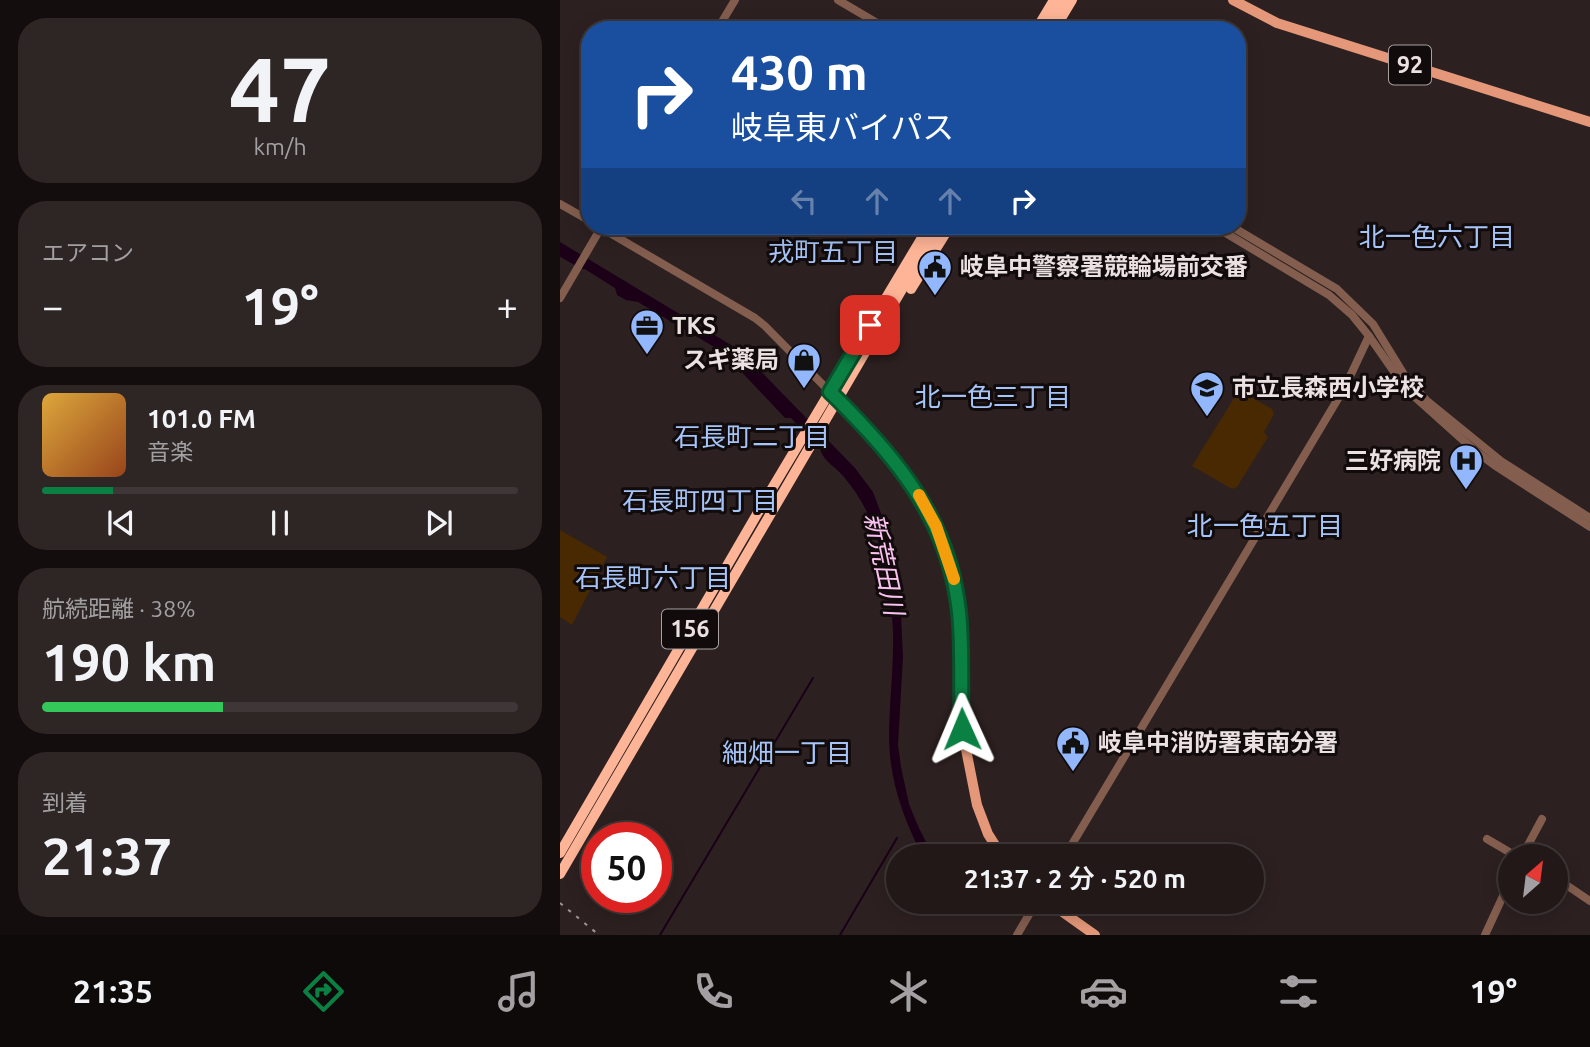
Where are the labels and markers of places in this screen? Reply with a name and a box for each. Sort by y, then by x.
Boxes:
public building icon: 岐阜中警察署競輪場前交番 [916,248,954,297]
place label: 岐阜中警察署競輪場前交番 [960,253,1248,280]
pin [840,295,900,355]
office icon: TKS [628,307,666,356]
place label: TKS [672,312,716,339]
shop icon: スギ薬局 [785,341,823,390]
place label: スギ薬局 [683,346,779,373]
school or university icon: 市立長森西小学校 [1188,369,1226,418]
place label: 市立長森西小学校 [1232,374,1424,401]
hospital icon: 三好病院 [1447,442,1485,491]
place label: 三好病院 [1345,447,1441,474]
public building icon: 岐阜中消防署東南分署 [1054,724,1092,773]
place label: 岐阜中消防署東南分署 [1098,729,1338,756]

